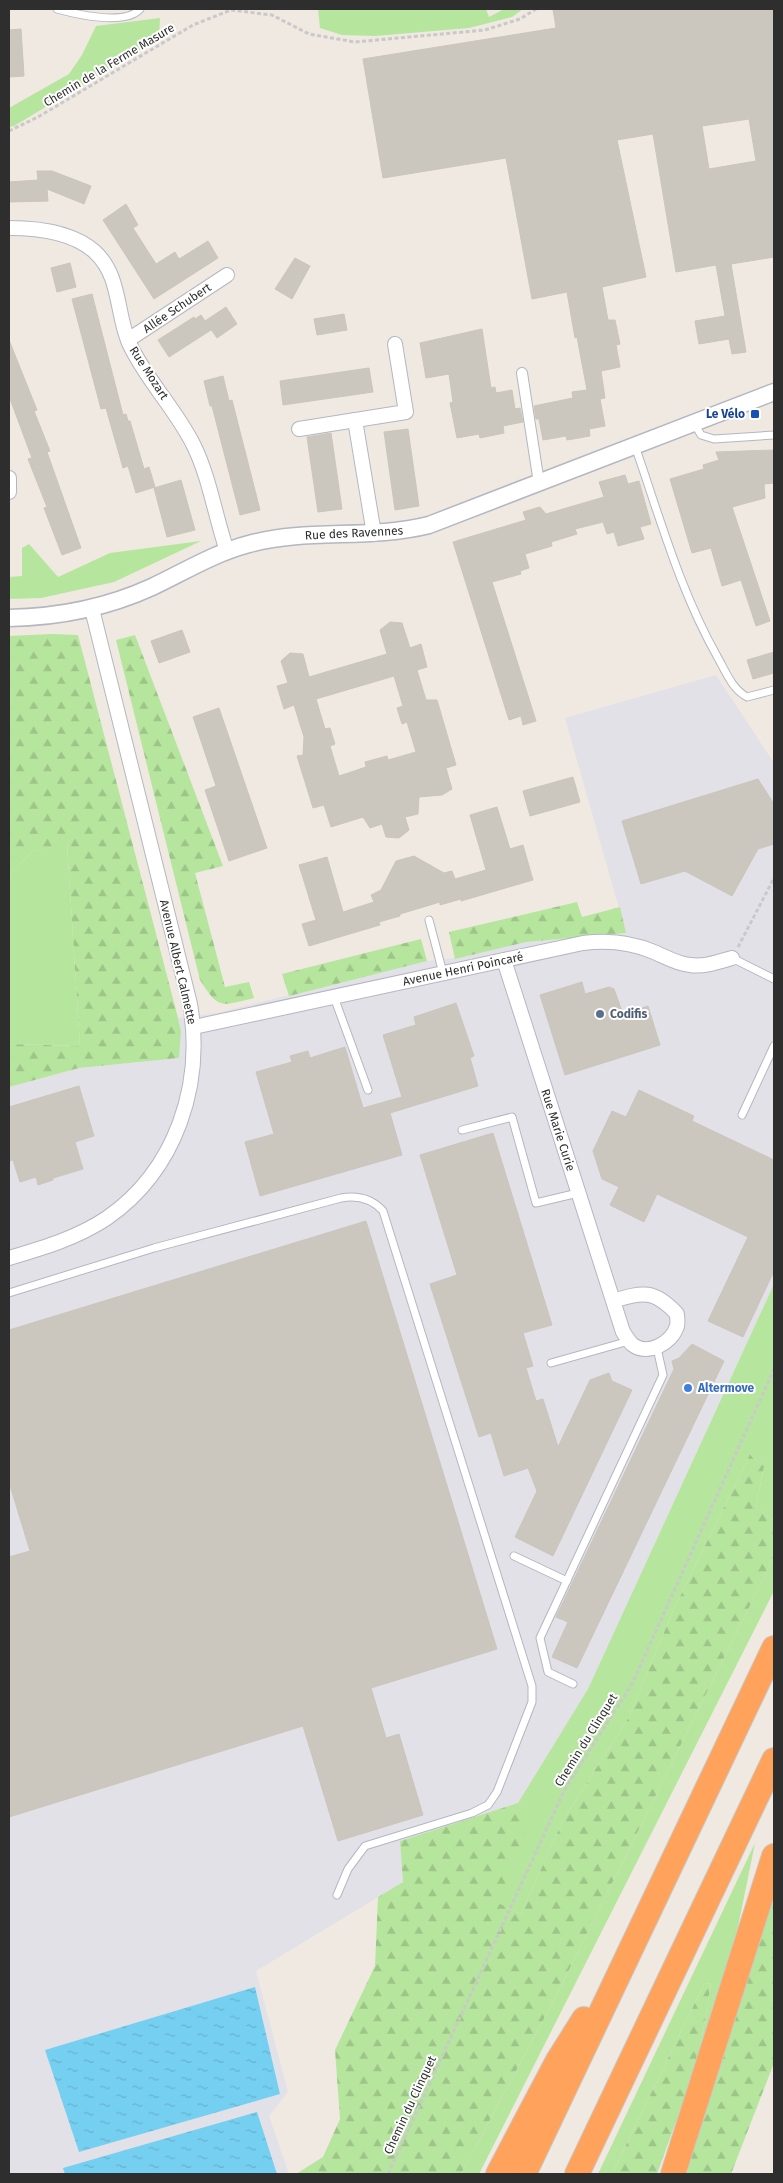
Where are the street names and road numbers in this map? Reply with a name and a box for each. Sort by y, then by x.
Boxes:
street label: Chemin de la Ferme Masure [41,20,177,110]
street label: Allée Schubert [140,280,214,336]
street label: Rue Mozart [127,344,172,403]
street label: Rue des Ravennes [304,523,404,543]
street label: Avenue Albert Calmette [157,898,199,1026]
street label: Avenue Henri Poincaré [401,949,525,989]
street label: Rue Marie Curie [538,1087,578,1173]
street label: Chemin du Clinquet [552,1690,621,1789]
street label: Chemin du Clinquet [381,2053,439,2156]

